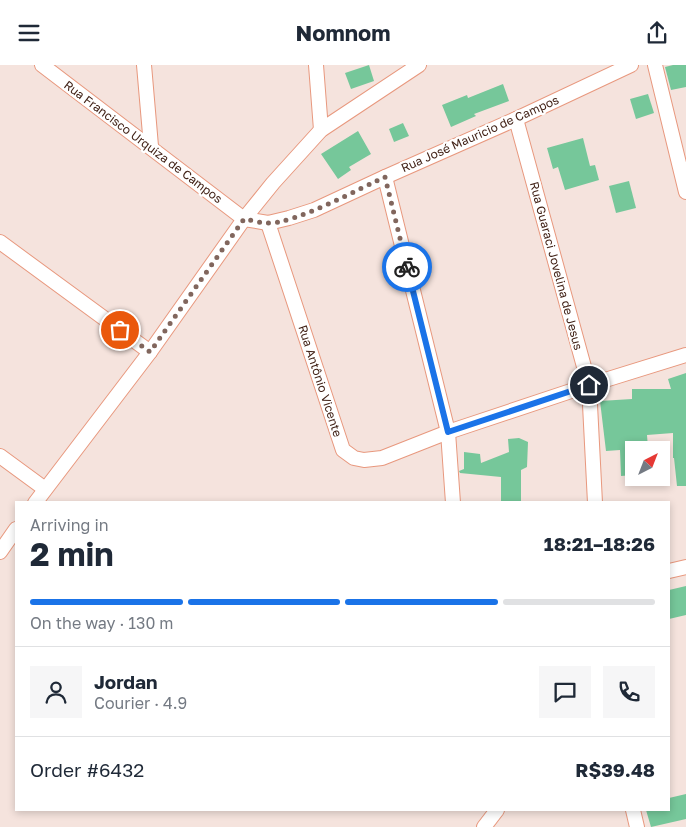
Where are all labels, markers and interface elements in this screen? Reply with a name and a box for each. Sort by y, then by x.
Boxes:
icon: menu [15,19,43,47]
text: Nomnom [296,19,390,46]
icon: share [643,19,671,47]
street label: Rua Francisco Urquiza de Campos [61,77,226,206]
street label: Rua José Mauricio de Campos [399,92,561,175]
street label: Rua Guaraci Jovelina de Jesus [527,180,586,352]
courier [382,242,432,292]
icon: bike [393,253,421,281]
pin [99,309,141,351]
icon: bag [106,316,134,344]
street label: Rua Antônio Vicente [295,323,346,439]
pin [568,364,610,406]
icon: home [575,371,603,399]
north arrow [625,441,670,486]
map controls [625,441,670,486]
text: Arriving in [30,515,109,535]
text: 18:21–18:26 [544,532,655,555]
text: 2 min [30,535,114,573]
text: On the way · 130 m [30,613,174,633]
button: person [30,666,82,718]
button: chat [539,666,591,718]
button: phone [603,666,655,718]
text: Jordan [94,670,158,693]
text: Courier · 4.9 [94,693,187,713]
text: Order #6432 [30,758,144,781]
text: R$39.48 [575,758,655,781]

